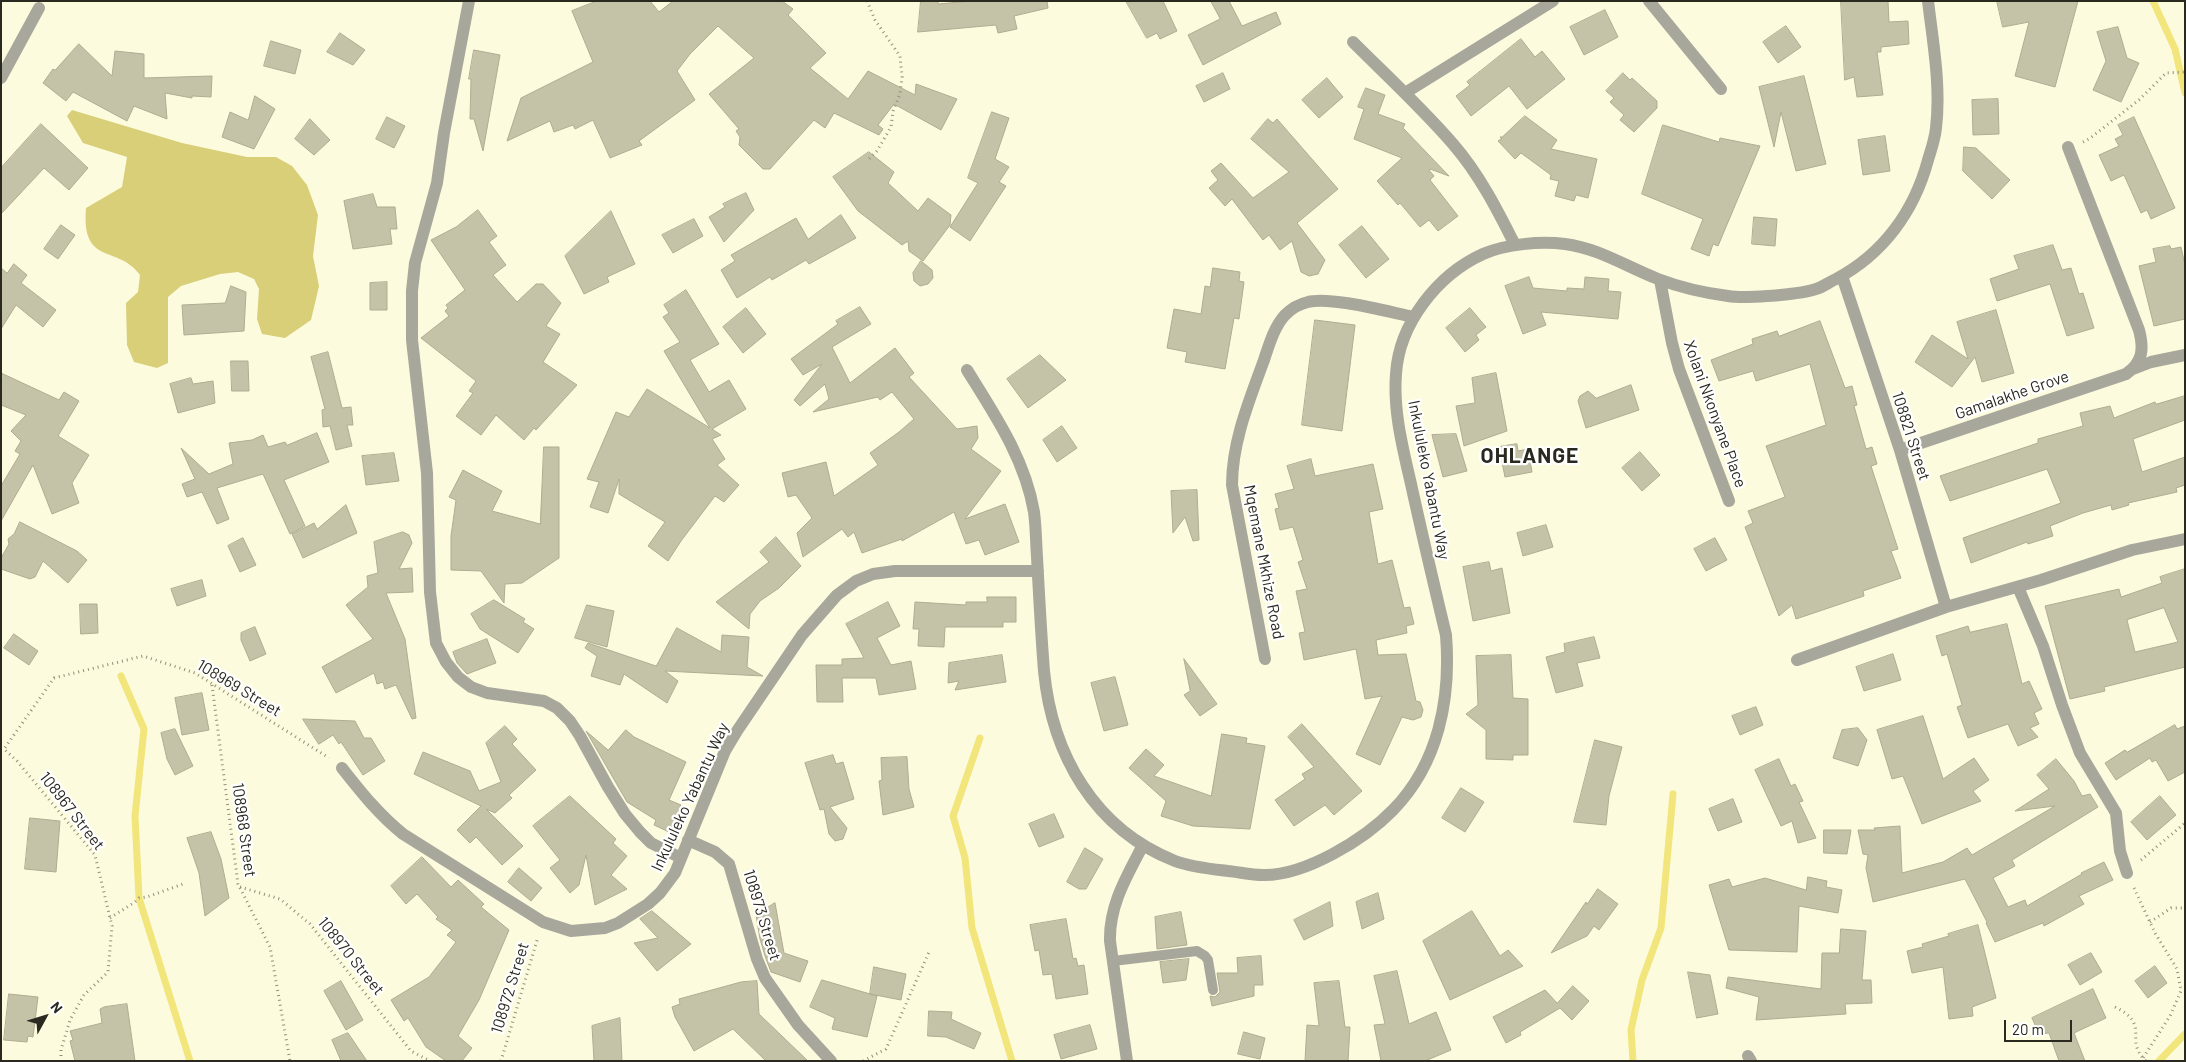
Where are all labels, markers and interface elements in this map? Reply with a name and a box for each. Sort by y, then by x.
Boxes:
street label: Xolani Nkonyane Place [1679,338,1751,490]
street label: Gamalakhe Grove [1953,367,2071,423]
street label: 108821 Street [1888,389,1934,483]
street label: Inkululeko Yabantu Way [1404,399,1454,561]
district label: OHLANGE [1480,443,1580,469]
street label: Mqemane Mkhize Road [1240,483,1288,641]
street label: 108969 Street [193,655,285,721]
street label: Inkululeko Yabantu Way [647,720,733,874]
street label: 108967 Street [35,768,109,854]
street label: 108968 Street [228,782,260,878]
street label: 108973 Street [739,867,785,963]
street label: 108970 Street [314,913,388,999]
street label: 108972 Street [487,940,533,1036]
north arrow [20,992,70,1042]
text: N [48,998,67,1016]
scale bar [2006,1010,2074,1042]
text: 20 m [2012,1020,2044,1038]

